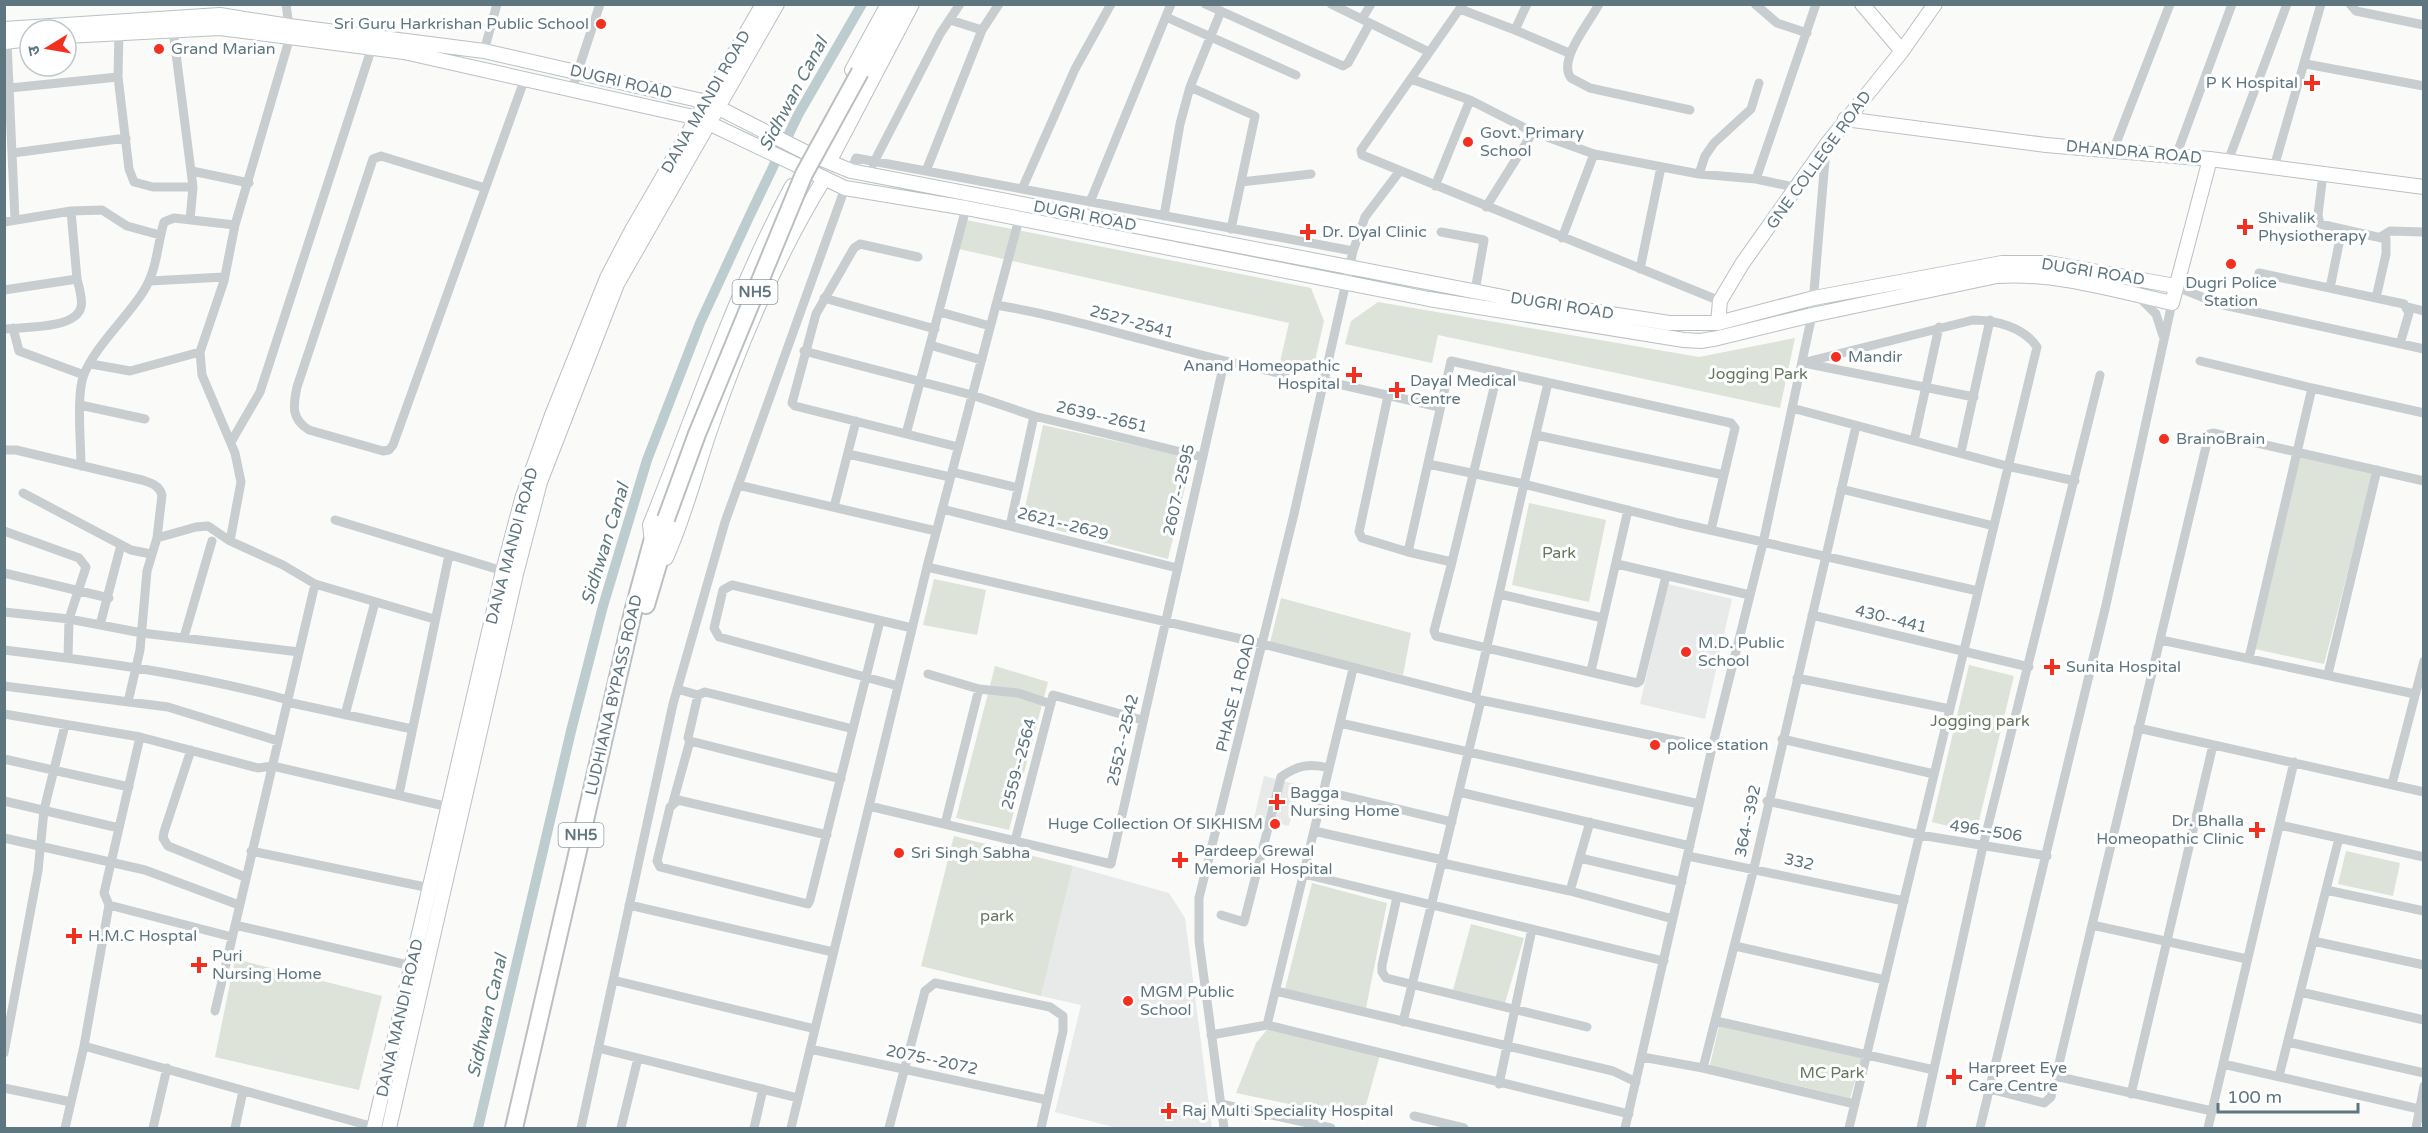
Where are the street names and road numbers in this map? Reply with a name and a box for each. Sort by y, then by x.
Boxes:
street label: DANA MANDI ROAD [657,27,755,177]
street label: DUGRI ROAD [568,61,674,103]
street label: GNE COLLEGE ROAD [1762,87,1876,233]
street label: DHANDRA ROAD [2065,136,2203,168]
street label: DUGRI ROAD [1032,196,1138,236]
street label: DUGRI ROAD [2040,254,2146,290]
road number: NH5 [732,280,777,304]
street label: DUGRI ROAD [1509,288,1615,324]
street label: 2527-2541 [1088,301,1176,343]
street label: 2639--2651 [1054,397,1150,437]
street label: 2607--2595 [1159,442,1199,538]
street label: DANA MANDI ROAD [481,465,543,627]
street label: 2621--2629 [1015,503,1111,545]
street label: LUDHIANA BYPASS ROAD [581,593,647,797]
street label: 430--441 [1853,600,1929,638]
street label: PHASE 1 ROAD [1212,632,1260,754]
street label: 2552--2542 [1103,692,1143,788]
street label: 2559--2564 [997,716,1041,812]
street label: 364--392 [1731,783,1765,859]
street label: 496--506 [1948,815,2024,847]
road number: NH5 [558,823,604,847]
street label: 332 [1782,849,1816,875]
street label: DANA MANDI ROAD [372,937,428,1099]
street label: 2075--2072 [884,1041,980,1079]

